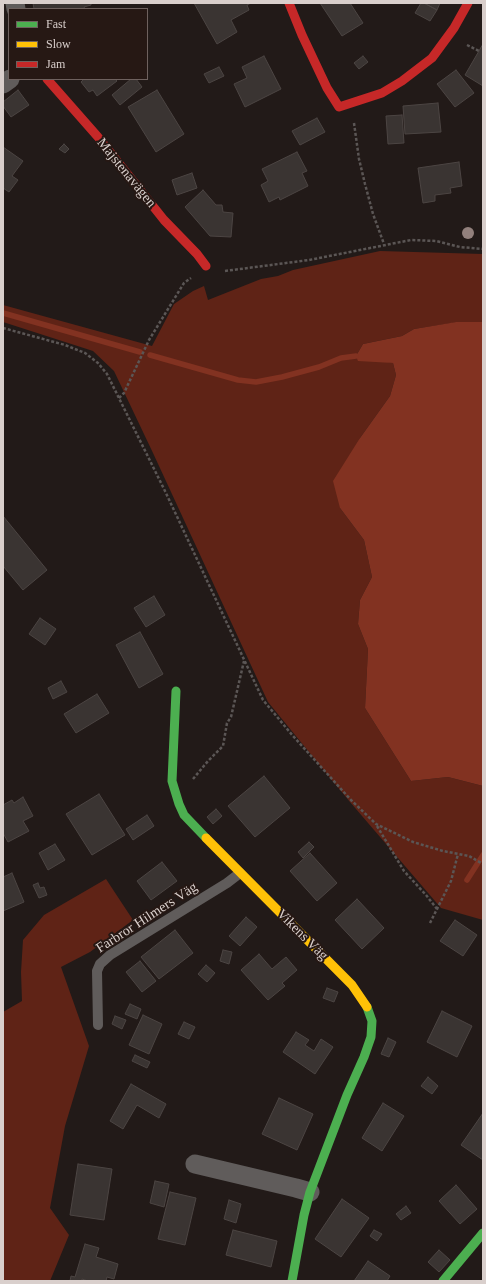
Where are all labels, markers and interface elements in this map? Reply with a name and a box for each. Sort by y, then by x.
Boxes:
legend [8,8,148,80]
text: Fast [46,17,66,31]
text: Slow [46,37,71,51]
text: Jam [46,57,65,71]
street label: Majstenavägen [93,135,159,211]
street label: Farbror Hilmers Väg [93,879,201,957]
street label: Vikens Väg [273,906,331,964]

